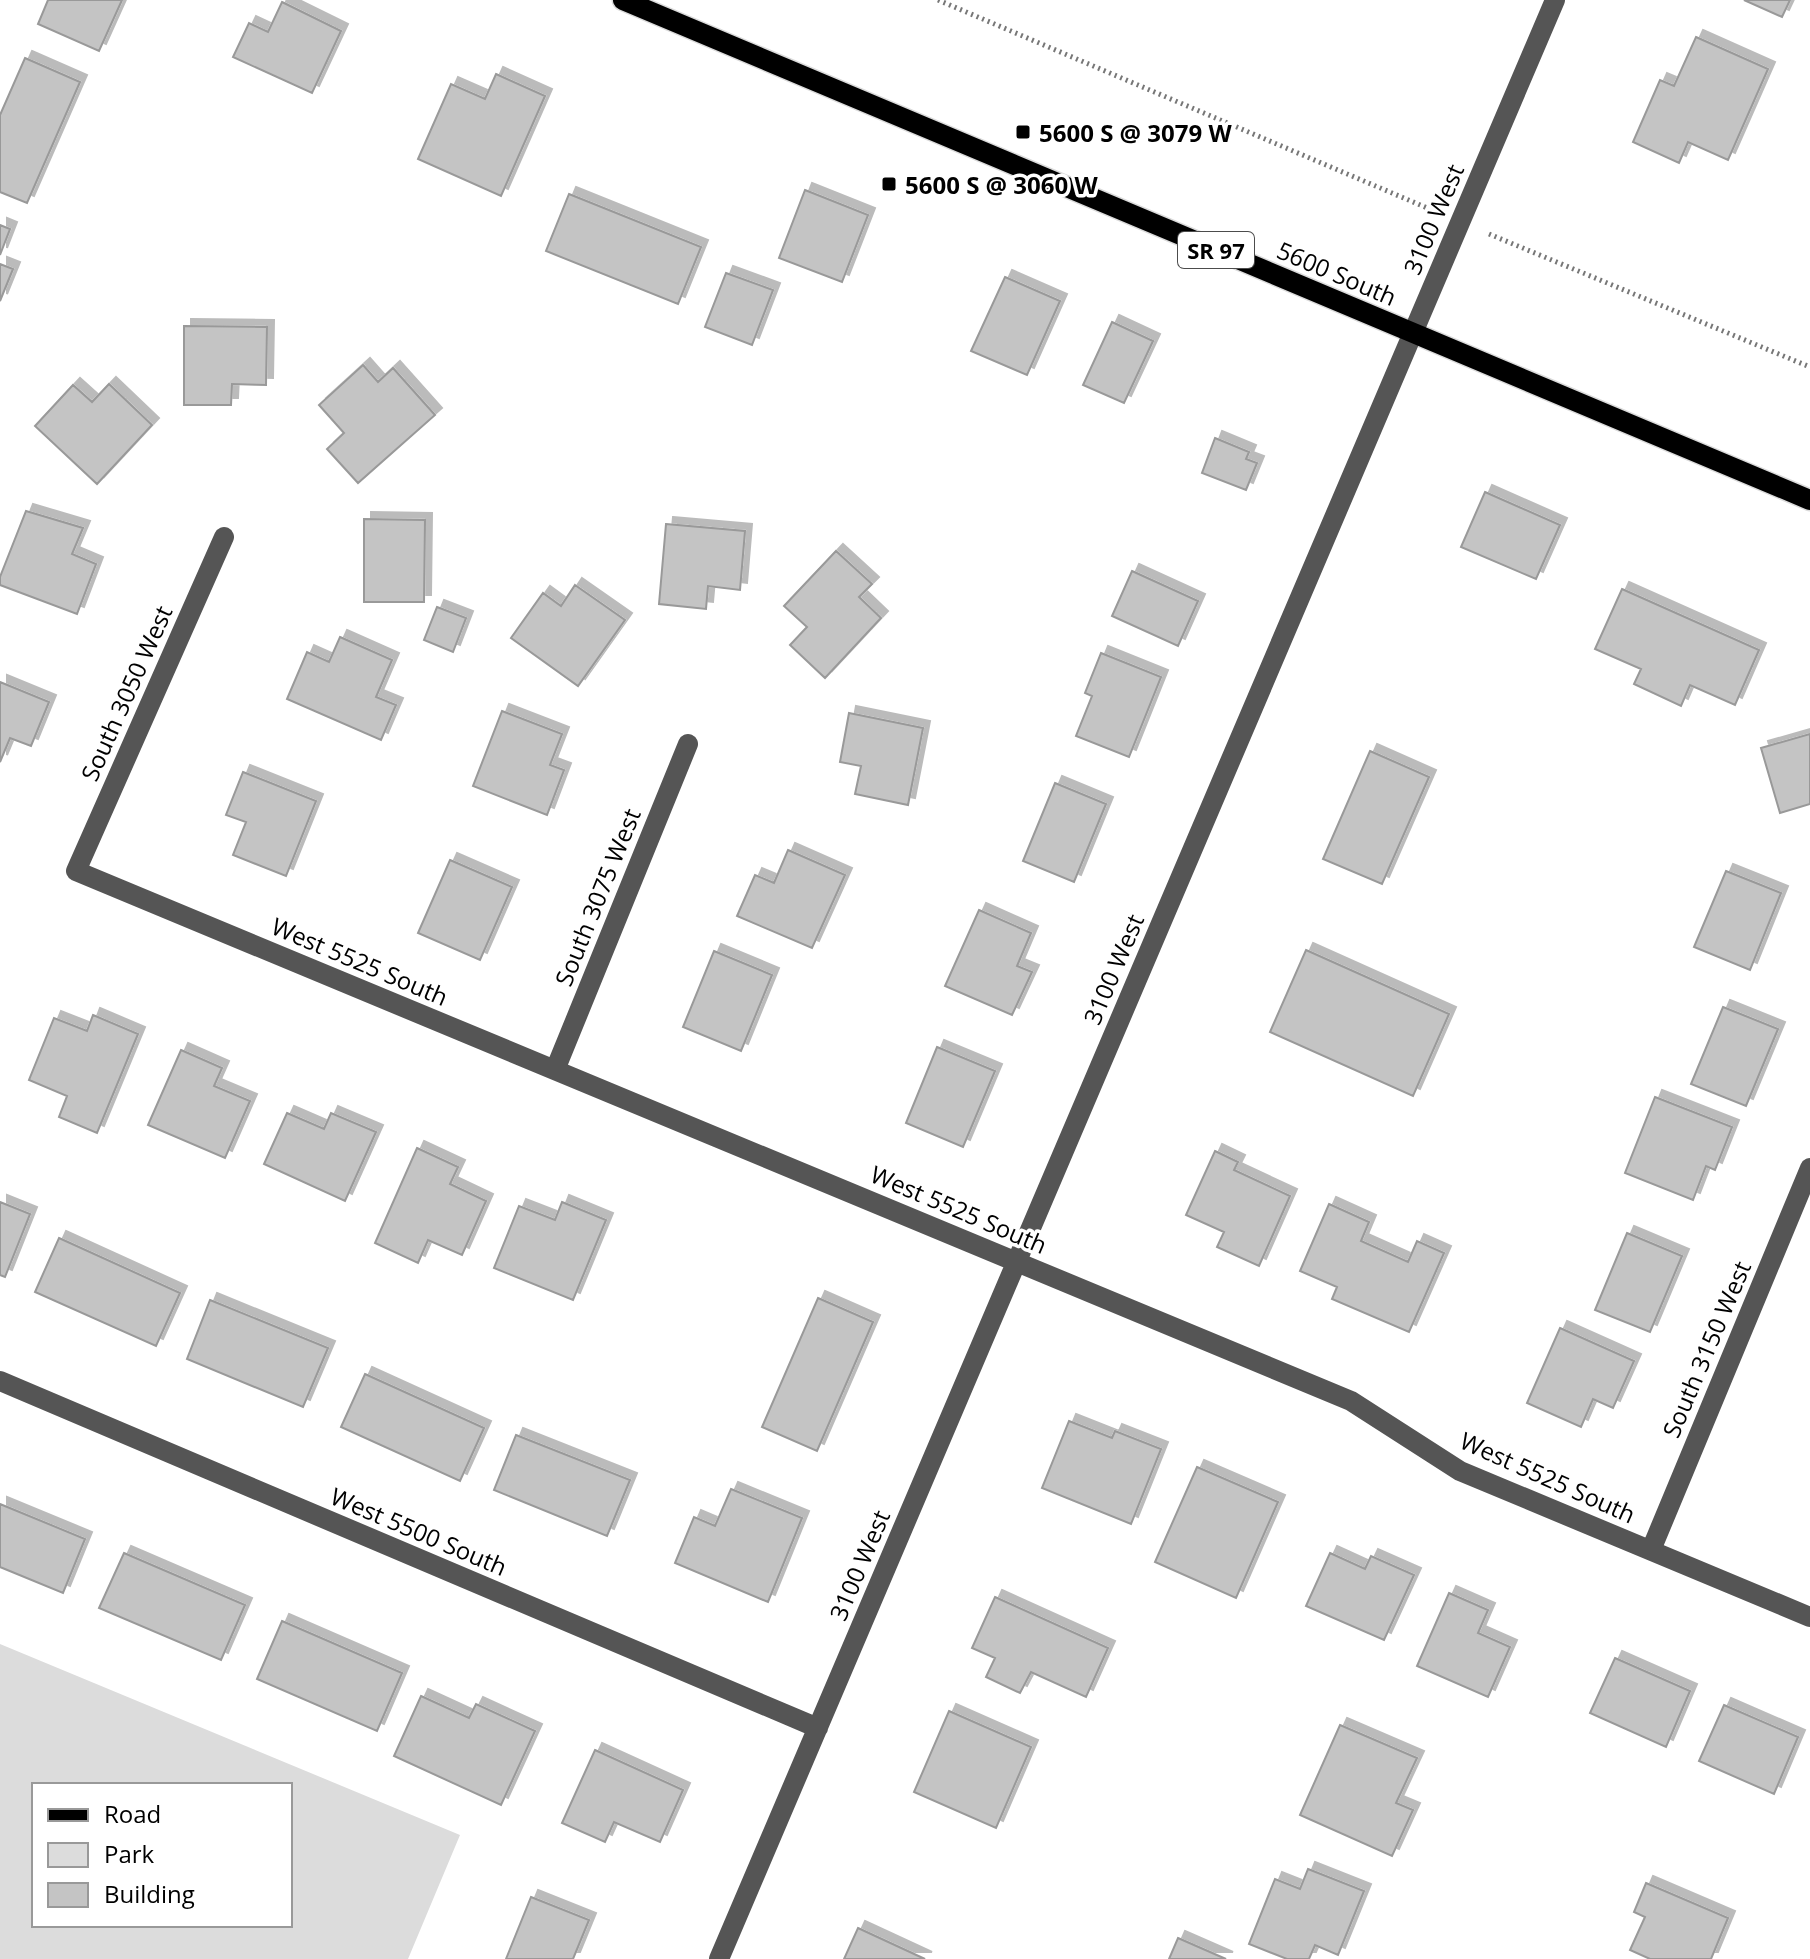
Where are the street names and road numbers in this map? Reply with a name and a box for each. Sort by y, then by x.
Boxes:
street label: 3100 West [1395,159,1471,279]
road number: SR 97 [1178,232,1254,268]
street label: 5600 South [1272,233,1402,313]
street label: South 3050 West [73,600,179,786]
street label: South 3075 West [546,803,648,991]
street label: West 5525 South [267,909,453,1013]
street label: 3100 West [1075,909,1151,1029]
street label: West 5525 South [866,1157,1052,1261]
street label: South 3150 West [1654,1256,1758,1442]
street label: West 5525 South [1455,1424,1641,1530]
street label: West 5500 South [326,1479,512,1583]
street label: 3100 West [821,1505,897,1625]

